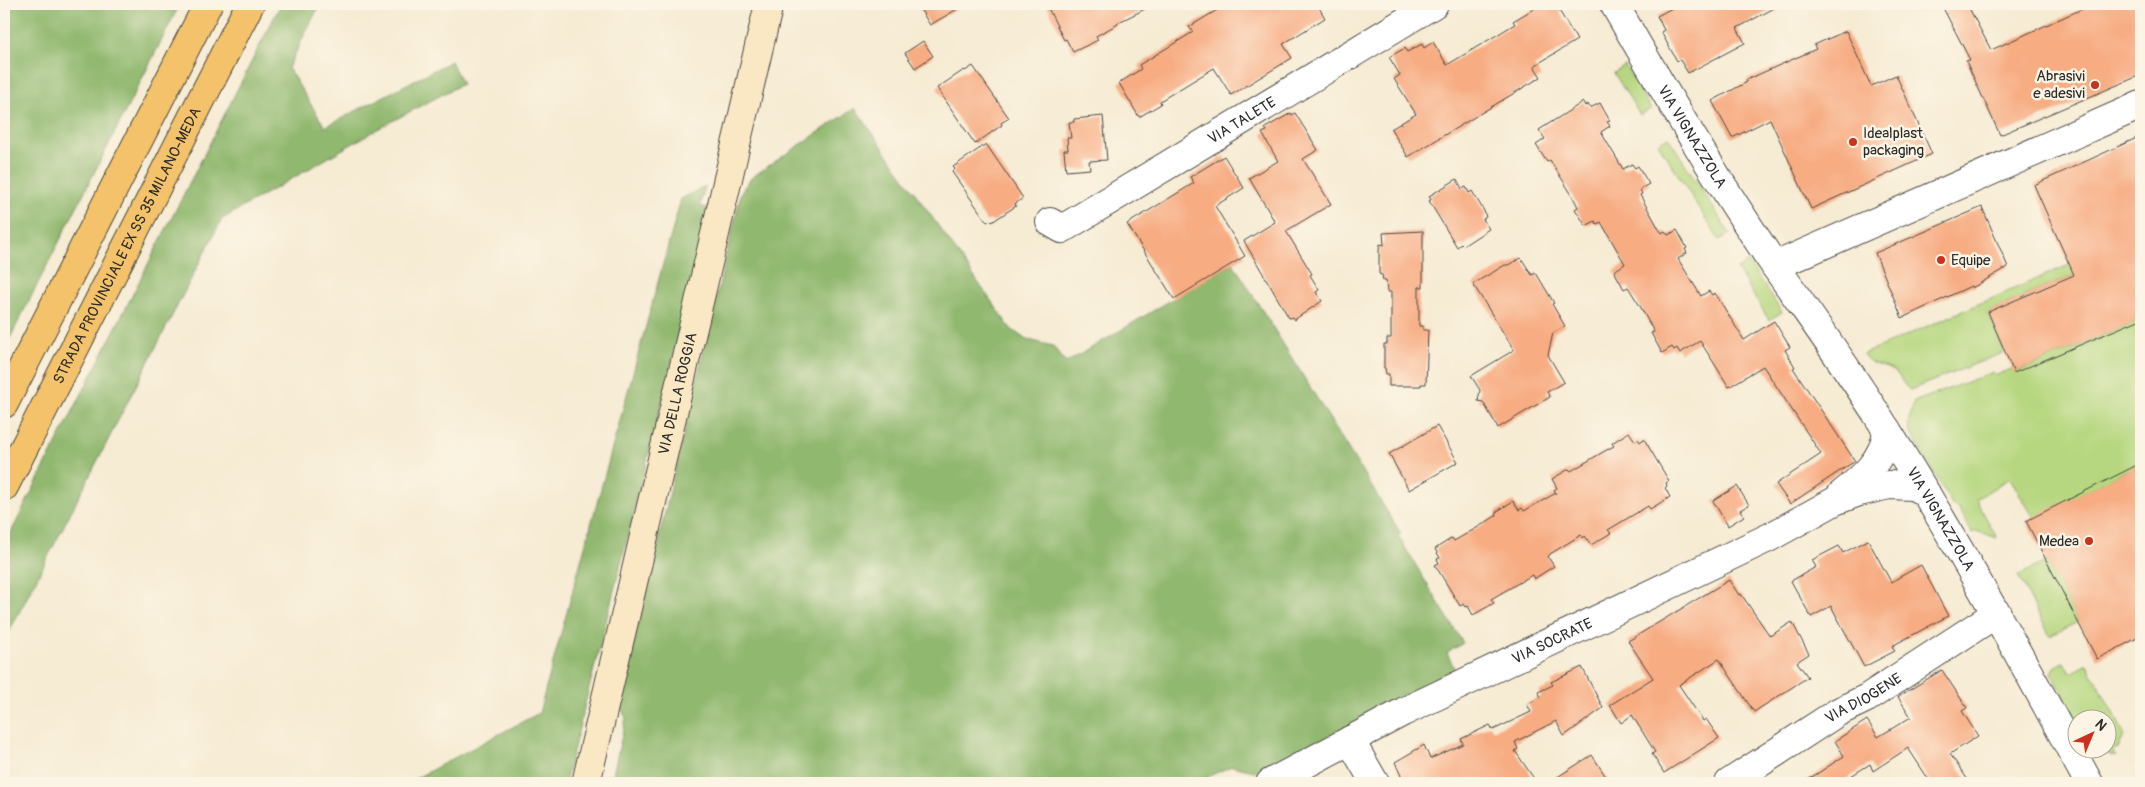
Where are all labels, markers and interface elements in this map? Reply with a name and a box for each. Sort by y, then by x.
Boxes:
place label: Abrasivi e adesivi [2033,67,2085,103]
marker: Abrasivi e adesivi [2089,79,2101,91]
street label: VIA VIGNAZZOLA [1654,82,1731,192]
street label: VIA TALETE [1204,92,1280,148]
street label: STRADA PROVINCIALE EX SS 35 MILANO-MEDA [49,104,205,387]
place label: Idealplast packaging [1863,124,1924,160]
marker: Idealplast packaging [1847,136,1859,148]
place label: Equipe [1951,251,1991,270]
marker: Equipe [1935,254,1947,266]
street label: VIA DELLA ROGGIA [654,330,701,457]
street label: VIA VIGNAZZOLA [1903,463,1979,574]
place label: Medea [2039,532,2079,551]
marker: Medea [2083,535,2095,547]
street label: VIA SOCRATE [1509,613,1596,668]
street label: VIA DIOGENE [1821,668,1905,727]
north arrow [2068,710,2118,760]
text: N [2091,716,2110,734]

